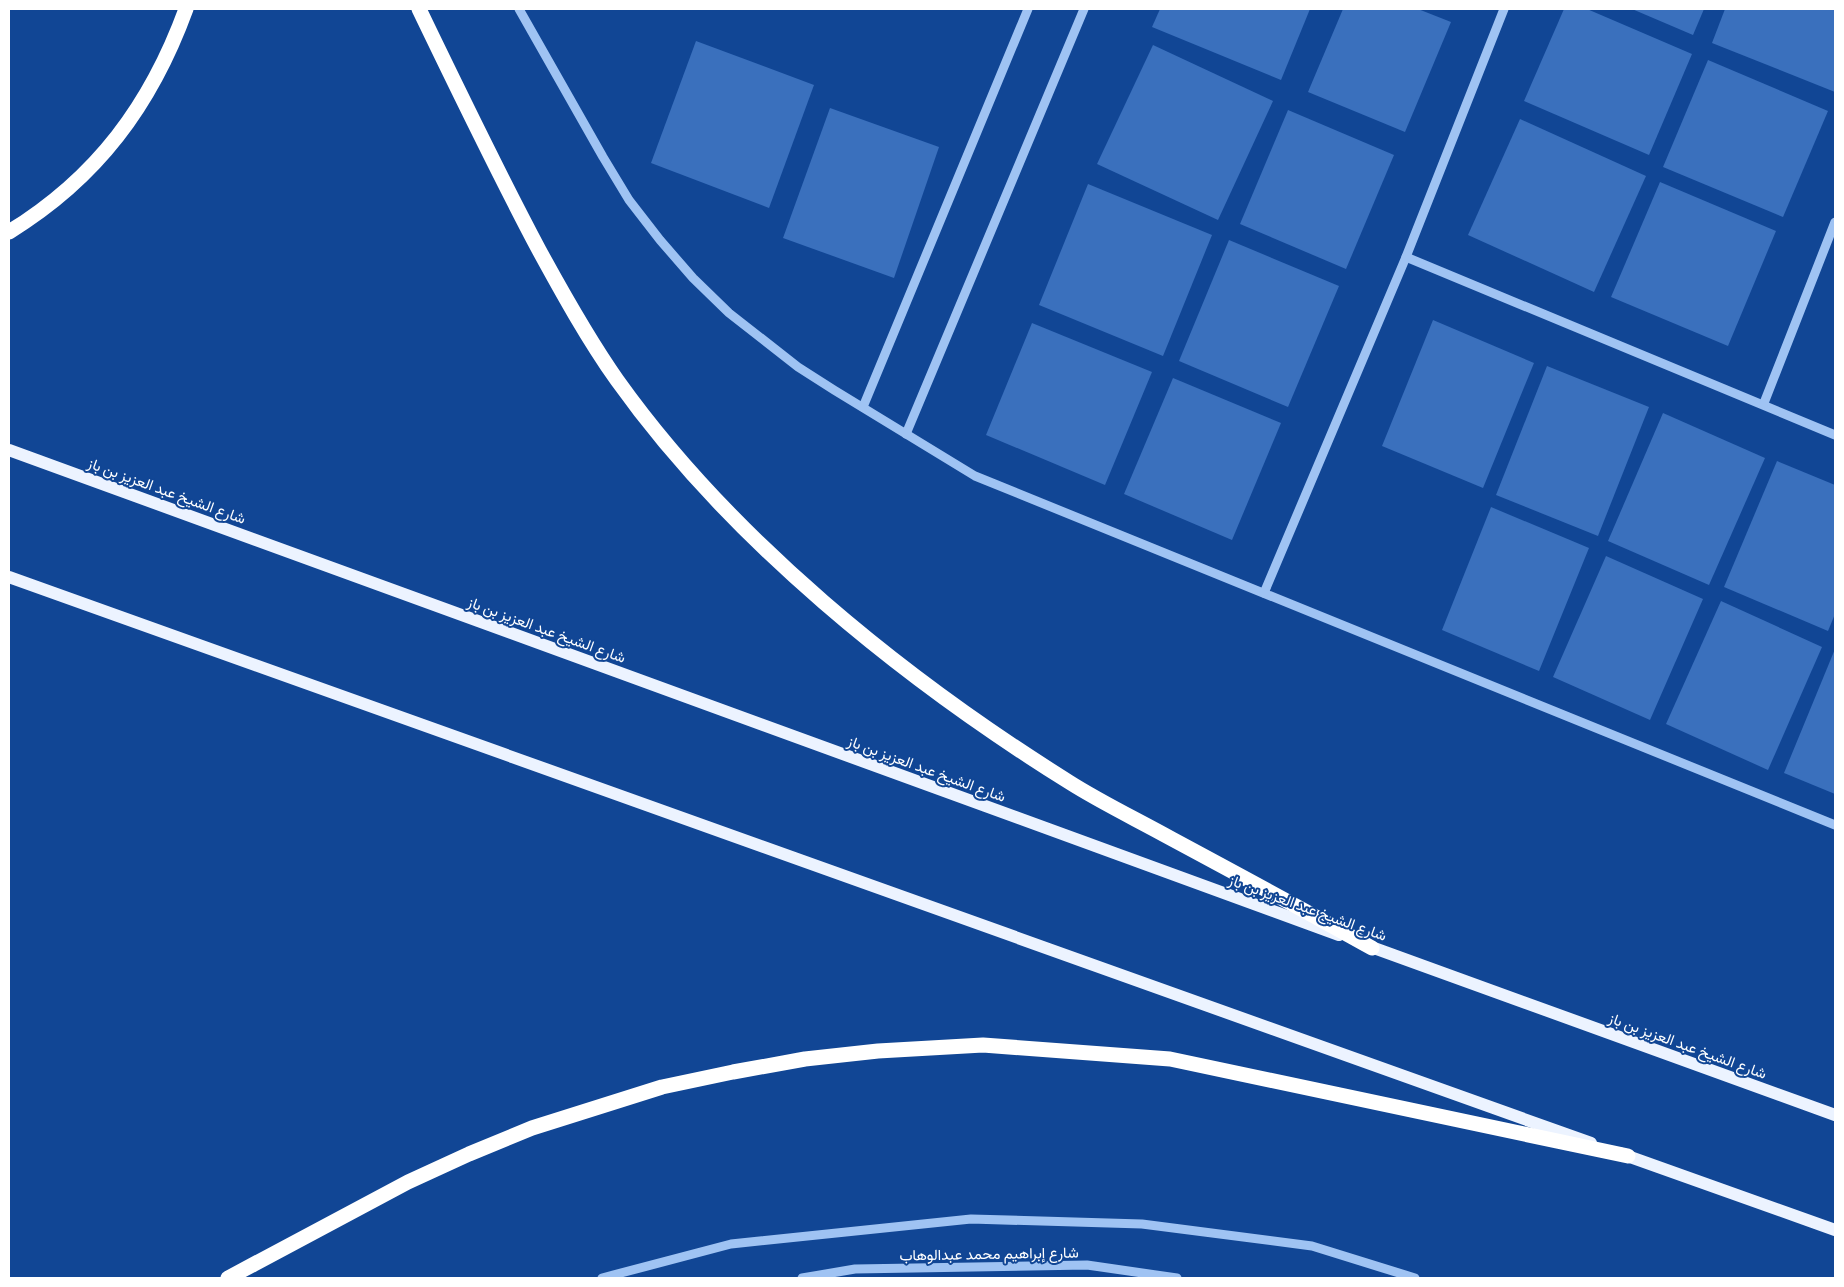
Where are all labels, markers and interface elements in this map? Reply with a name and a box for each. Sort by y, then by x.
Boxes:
street label: شارع الشيخ عبد العزيز بن باز [84,453,249,530]
street label: شارع الشيخ عبد العزيز بن باز [464,592,629,669]
street label: شارع الشيخ عبد العزيز بن باز [844,731,1009,808]
street label: شارع الشيخ عبد العزيز بن باز [1225,870,1390,947]
street label: شارع الشيخ عبد العزيز بن باز [1605,1008,1770,1085]
street label: شارع إبراهيم محمد عبدالوهاب [899,1242,1079,1267]

